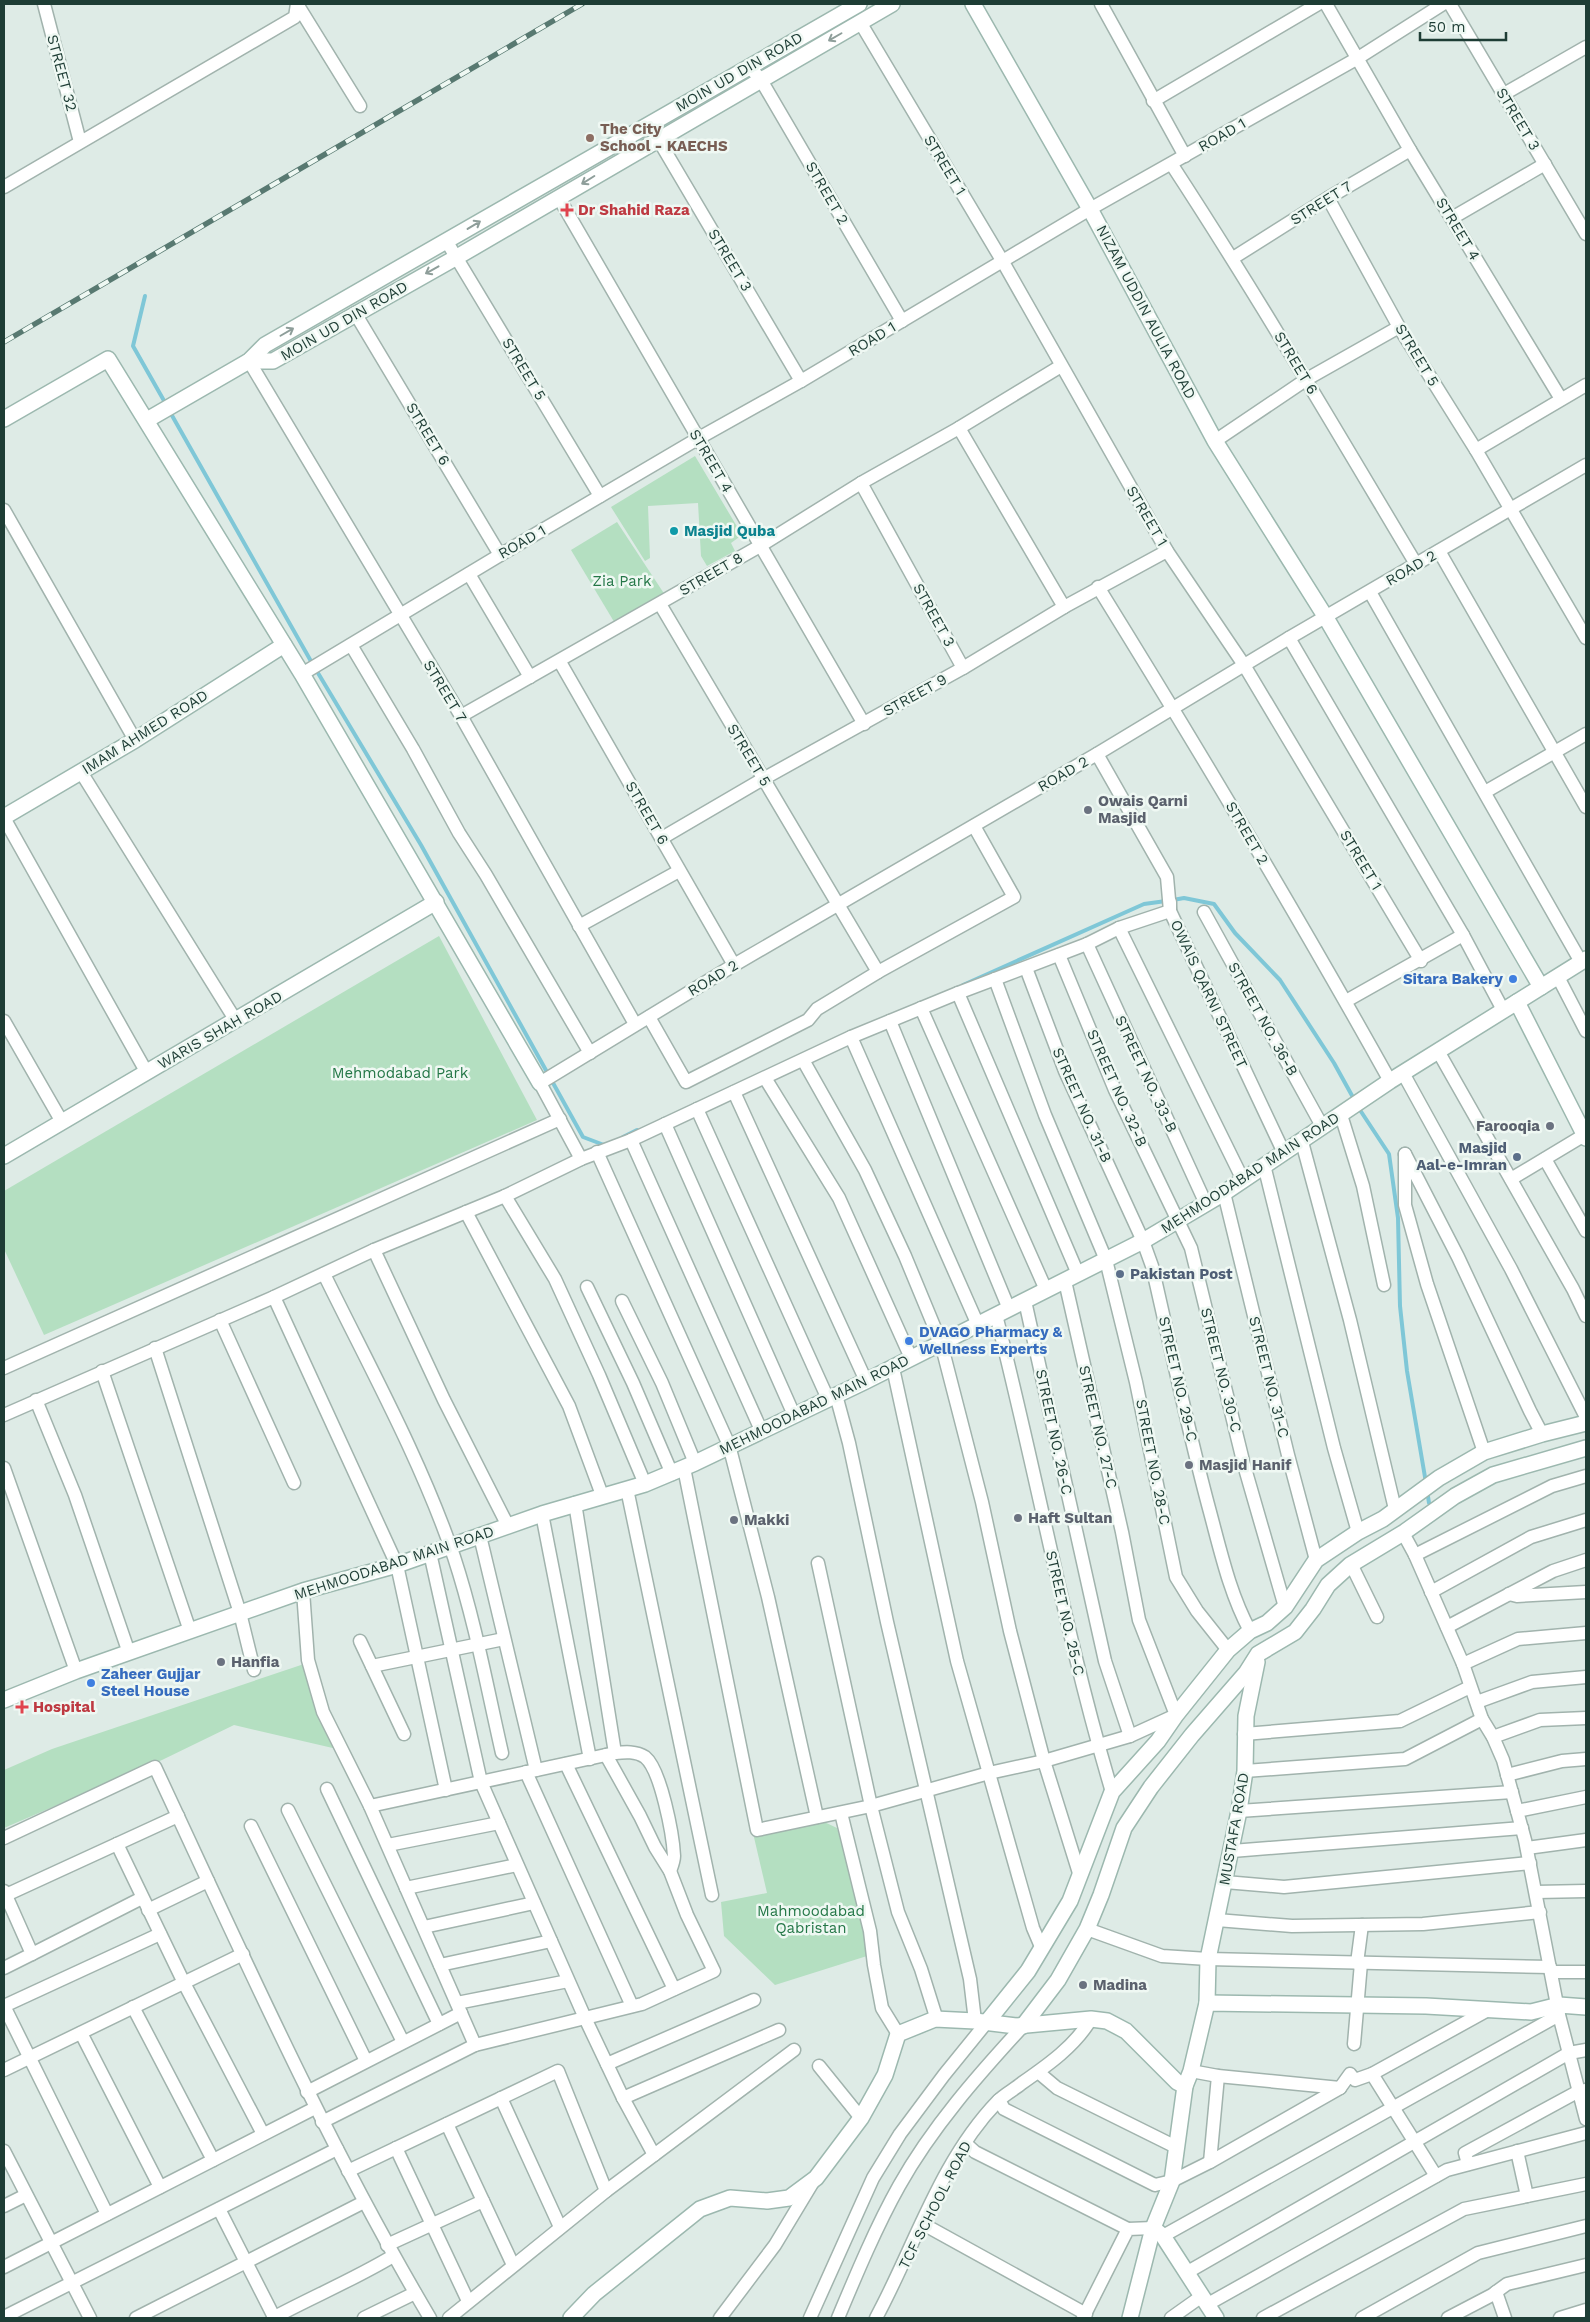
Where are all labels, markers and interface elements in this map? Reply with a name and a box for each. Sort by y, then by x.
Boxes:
scale bar [1420,10,1506,42]
text: 50 m [1428,18,1465,36]
street label: MOIN UD DIN ROAD [672,28,806,116]
one-way arrow [827,32,842,42]
street label: STREET 32 [43,33,81,113]
street label: STREET 3 [1492,84,1544,154]
street label: ROAD 1 [1195,114,1249,156]
place label: The City School - KAECHS [600,120,728,155]
marker: The City School - KAECHS [584,132,596,144]
street label: STREET 1 [920,132,970,198]
street label: STREET 2 [802,158,852,228]
one-way arrow [582,176,596,186]
street label: STREET 7 [1287,177,1355,229]
street label: STREET 4 [1432,194,1484,264]
place label: Dr Shahid Raza [578,201,690,219]
marker: Dr Shahid Raza [560,203,574,217]
one-way arrow [466,220,480,230]
street label: NIZAM UDDIN AULIA ROAD [1092,222,1200,402]
street label: STREET 3 [704,225,756,295]
one-way arrow [426,266,440,276]
street label: MOIN UD DIN ROAD [277,277,411,365]
street label: ROAD 1 [845,318,899,360]
street label: STREET 5 [1391,320,1443,390]
one-way arrow [280,327,294,337]
street label: STREET 6 [1270,328,1322,398]
street label: STREET 5 [498,334,550,404]
street label: STREET 6 [402,399,454,469]
street label: STREET 4 [686,426,736,496]
street label: STREET 1 [1123,483,1171,549]
street label: ROAD 1 [495,521,549,563]
place label: Masjid Quba [684,522,775,540]
marker: Masjid Quba [668,525,680,537]
street label: ROAD 2 [1383,546,1439,590]
street label: STREET 8 [676,549,746,599]
park label: Zia Park [593,572,652,590]
street label: STREET 3 [909,580,959,650]
street label: STREET 7 [420,657,470,725]
street label: STREET 9 [880,670,950,720]
street label: IMAM AHMED ROAD [79,686,211,778]
street label: STREET 5 [723,720,775,790]
street label: ROAD 2 [1035,752,1091,796]
street label: STREET 6 [622,778,672,848]
place label: Owais Qarni Masjid [1098,792,1188,827]
street label: STREET 2 [1222,798,1272,868]
marker: Owais Qarni Masjid [1082,804,1094,816]
street label: STREET 1 [1336,827,1386,893]
street label: OWAIS QARNI STREET [1167,917,1251,1071]
street label: ROAD 2 [685,956,741,1000]
street label: STREET NO. 36-B [1224,959,1302,1079]
place label: Sitara Bakery [1403,970,1504,988]
marker: Sitara Bakery [1507,973,1519,985]
street label: WARIS SHAH ROAD [154,987,286,1073]
street label: STREET NO. 33-B [1111,1013,1181,1135]
street label: STREET NO. 32-B [1083,1027,1151,1149]
street label: STREET NO. 31-B [1049,1045,1115,1165]
park label: Mehmodabad Park [332,1064,469,1082]
street label: MEHMOODABAD MAIN ROAD [1157,1108,1343,1238]
place label: Farooqia [1476,1117,1540,1135]
marker: Farooqia [1544,1120,1556,1132]
place label: Masjid Aal-e-Imran [1416,1139,1507,1174]
marker: Masjid Aal-e-Imran [1511,1151,1523,1163]
place label: Pakistan Post [1130,1265,1233,1283]
marker: Pakistan Post [1114,1268,1126,1280]
street label: STREET NO. 30-C [1197,1306,1245,1434]
street label: STREET NO. 31-C [1245,1314,1293,1440]
street label: STREET NO. 29-C [1155,1315,1201,1443]
place label: DVAGO Pharmacy & Wellness Experts [919,1323,1063,1358]
marker: DVAGO Pharmacy & Wellness Experts [903,1335,915,1347]
street label: MEHMOODABAD MAIN ROAD [716,1351,912,1459]
street label: STREET NO. 27-C [1075,1364,1121,1490]
street label: STREET NO. 26-C [1032,1368,1076,1496]
street label: STREET NO. 28-C [1132,1398,1174,1526]
place label: Masjid Hanif [1199,1456,1292,1474]
marker: Masjid Hanif [1183,1459,1195,1471]
place label: Haft Sultan [1028,1509,1113,1527]
place label: Makki [744,1511,789,1529]
marker: Haft Sultan [1012,1512,1024,1524]
marker: Makki [728,1514,740,1526]
street label: MEHMOODABAD MAIN ROAD [292,1522,496,1604]
street label: STREET NO. 25-C [1042,1549,1088,1677]
place label: Hanfia [231,1653,280,1671]
marker: Hanfia [215,1656,227,1668]
place label: Zaheer Gujjar Steel House [101,1665,201,1700]
marker: Zaheer Gujjar Steel House [85,1677,97,1689]
place label: Hospital [33,1698,95,1716]
marker: Hospital [15,1700,29,1714]
street label: MUSTAFA ROAD [1215,1771,1253,1887]
park label: Mahmoodabad Qabristan [757,1902,865,1937]
place label: Madina [1093,1976,1147,1994]
marker: Madina [1077,1979,1089,1991]
street label: TCF SCHOOL ROAD [895,2138,975,2272]

